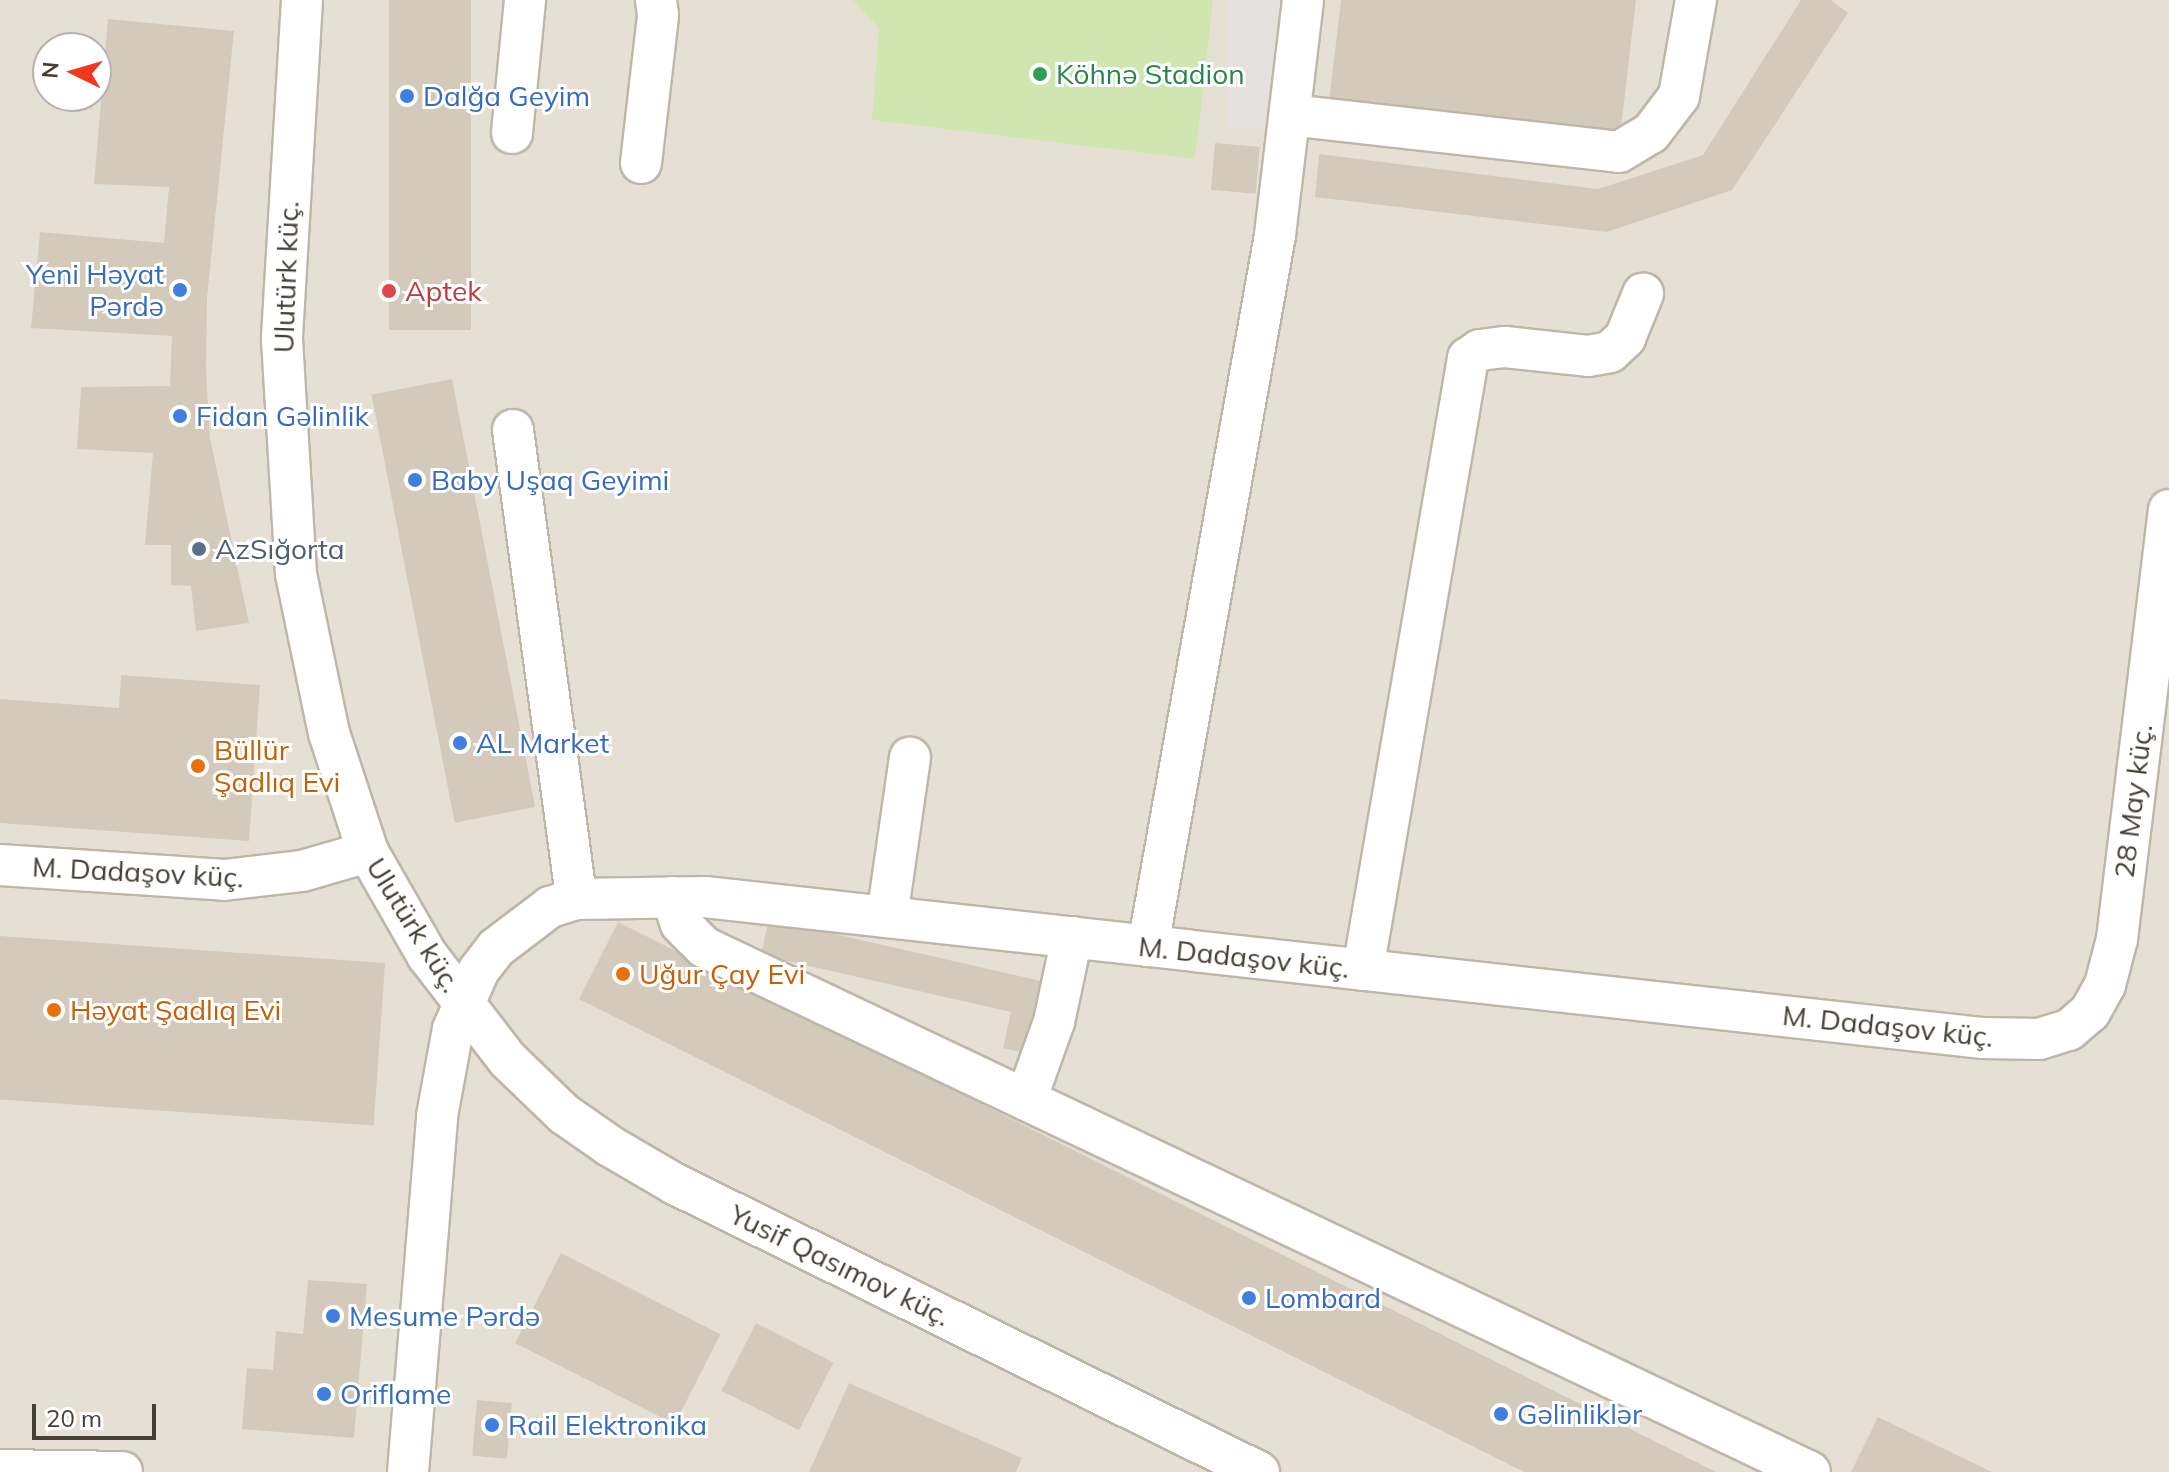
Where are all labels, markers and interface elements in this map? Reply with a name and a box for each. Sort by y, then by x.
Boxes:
north arrow [32,32,112,112]
place label: Köhnə Stadion [1056,57,1245,91]
text: N [35,61,65,80]
marker: Köhnə Stadion [1031,65,1049,83]
place label: Dalğa Geyim [423,79,590,113]
marker: Dalğa Geyim [398,87,416,105]
street label: Ulutürk küç. [267,200,305,354]
place label: Yeni Həyat Pərdə [26,257,164,323]
place label: Aptek [405,274,482,308]
marker: Yeni Həyat Pərdə [171,281,189,299]
marker: Aptek [380,282,398,300]
place label: Fidan Gəlinlik [196,399,369,433]
marker: Fidan Gəlinlik [171,407,189,425]
place label: Baby Uşaq Geyimi [431,463,669,497]
marker: Baby Uşaq Geyimi [406,471,424,489]
place label: AzSığorta [215,532,345,566]
marker: AzSığorta [190,540,208,558]
street label: 28 May küç. [2107,722,2159,880]
place label: AL Market [476,726,609,760]
place label: Büllür Şadlıq Evi [214,733,340,799]
marker: AL Market [451,734,469,752]
marker: Büllür Şadlıq Evi [189,757,207,775]
street label: M. Dadaşov küç. [31,850,245,894]
street label: Ulutürk küç. [359,852,469,998]
street label: M. Dadaşov küç. [1137,929,1351,985]
place label: Uğur Çay Evi [639,957,805,991]
marker: Uğur Çay Evi [614,965,632,983]
place label: Həyat Şadlıq Evi [70,993,281,1027]
street label: M. Dadaşov küç. [1781,998,1995,1054]
marker: Həyat Şadlıq Evi [45,1001,63,1019]
street label: Yusif Qasımov küç. [724,1197,956,1333]
place label: Lombard [1265,1281,1381,1315]
marker: Lombard [1240,1289,1258,1307]
place label: Mesume Pərdə [349,1299,540,1333]
marker: Mesume Pərdə [324,1307,342,1325]
place label: Oriflame [340,1377,451,1411]
marker: Oriflame [315,1385,333,1403]
scale bar [36,1388,160,1438]
place label: Gəlinliklər [1517,1397,1642,1431]
text: 20 m [46,1403,102,1433]
marker: Gəlinliklər [1492,1405,1510,1423]
place label: Rail Elektronika [508,1408,707,1442]
marker: Rail Elektronika [483,1416,501,1434]

